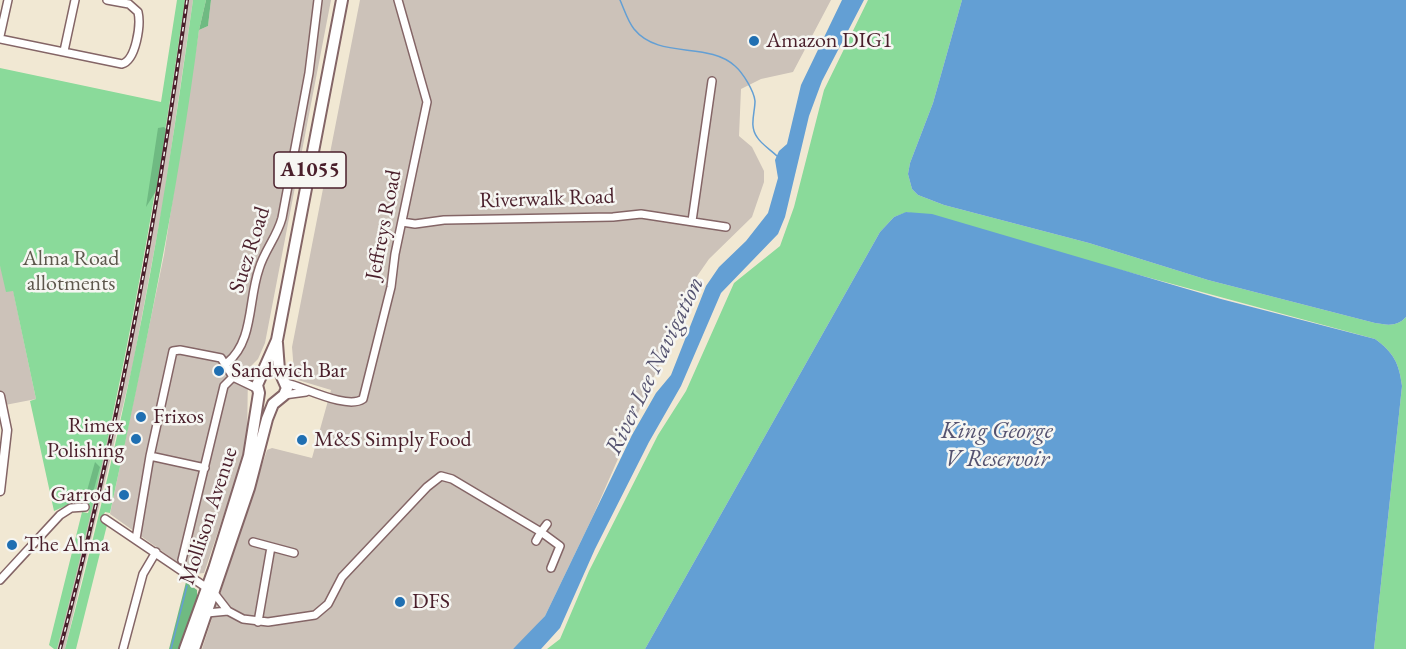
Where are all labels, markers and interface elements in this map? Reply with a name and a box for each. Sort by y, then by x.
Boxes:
place label: Amazon DIG1 [766,28,893,54]
marker: Amazon DIG1 [747,34,761,48]
road number: A1055 [274,152,346,188]
street label: Jeffreys Road [360,168,408,282]
street label: Riverwalk Road [479,183,615,215]
street label: Suez Road [224,204,276,296]
park label: Alma Road allotments [23,246,119,298]
water label: River Lee Navigation [599,272,711,460]
place label: Sandwich Bar [231,358,347,384]
marker: Sandwich Bar [212,364,226,378]
place label: Frixos [153,404,204,430]
marker: Frixos [134,410,148,424]
place label: Rimex Polishing [47,413,124,464]
water label: King George V Reservoir [941,417,1053,473]
place label: M&S Simply Food [314,427,472,453]
marker: Rimex Polishing [129,432,143,446]
marker: M&S Simply Food [295,433,309,447]
street label: Mollison Avenue [174,444,244,588]
place label: Garrod [50,482,112,508]
marker: Garrod [117,488,131,502]
place label: The Alma [24,532,109,558]
marker: The Alma [5,538,19,552]
place label: DFS [412,589,450,615]
marker: DFS [393,595,407,609]

